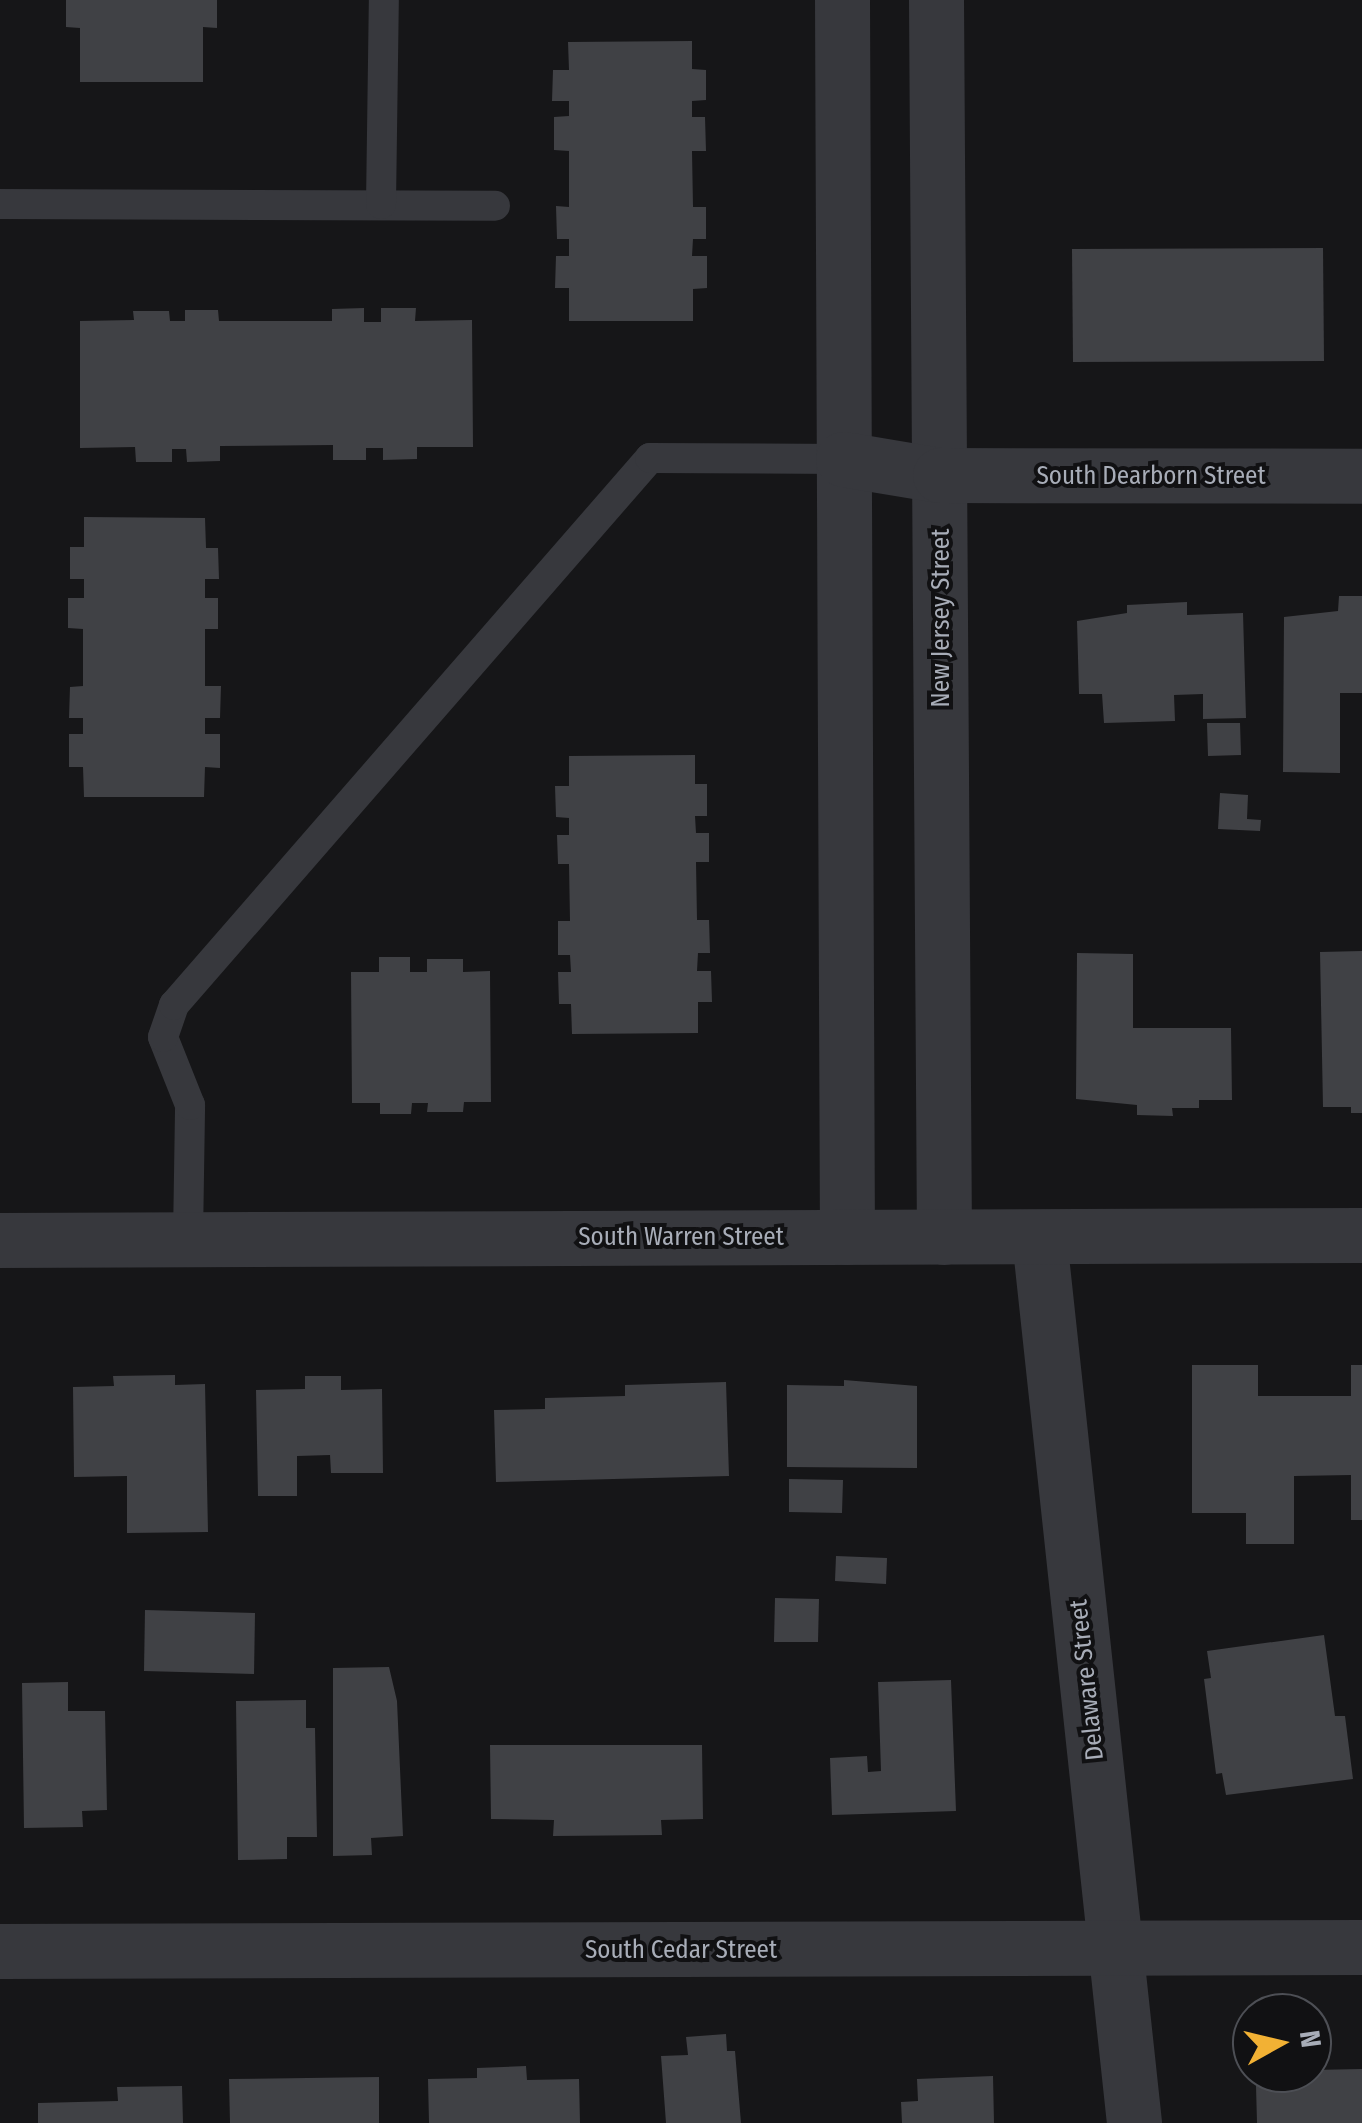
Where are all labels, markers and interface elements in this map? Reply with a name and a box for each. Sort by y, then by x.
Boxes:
street label: South Dearborn Street [1036,461,1266,491]
street label: New Jersey Street [926,529,956,707]
street label: South Warren Street [578,1222,784,1252]
street label: Delaware Street [1064,1598,1110,1762]
street label: South Cedar Street [585,1935,777,1965]
north arrow [1232,1993,1332,2093]
text: N [1293,2028,1328,2050]

